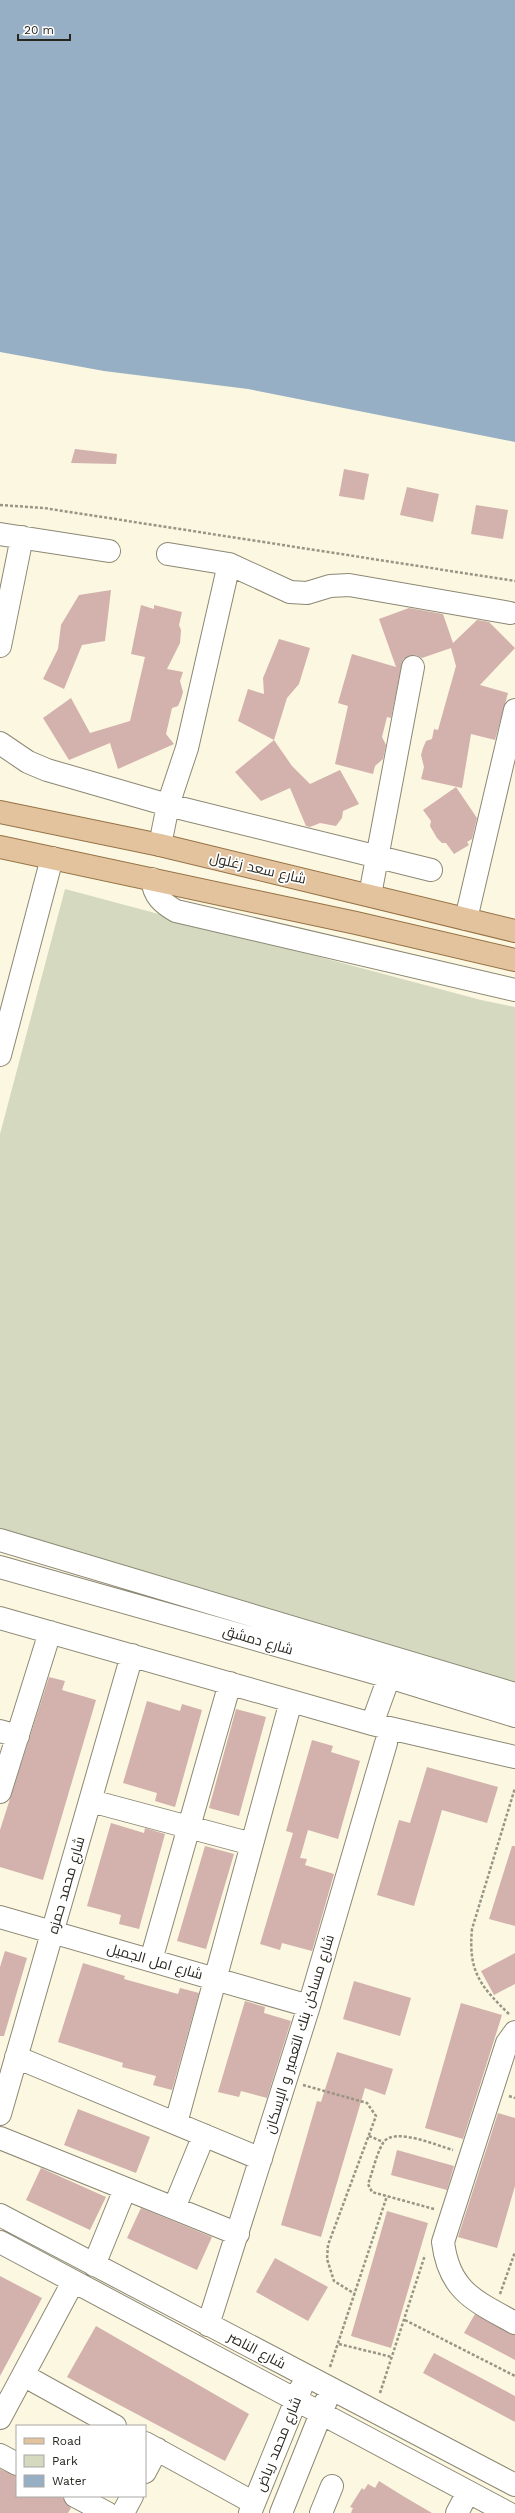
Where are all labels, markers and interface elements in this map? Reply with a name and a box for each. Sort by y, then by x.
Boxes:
scale bar [18,16,70,42]
text: 20 m [24,23,54,37]
street label: شارع سعد زغلول [208,849,308,888]
street label: شارع دمشق [221,1622,295,1659]
street label: شارع محمد حمزه [44,1834,89,1936]
street label: شارع مساكن بنك التعمير و الإسكان [261,1933,338,2136]
street label: شارع امل الجميل [105,1940,205,1983]
street label: شارع الناصر [224,2328,289,2373]
street label: شارع محمد رياض [252,2394,305,2494]
legend [16,2425,146,2497]
text: Road [52,2434,81,2448]
text: Park [52,2454,78,2468]
text: Water [52,2474,87,2488]

